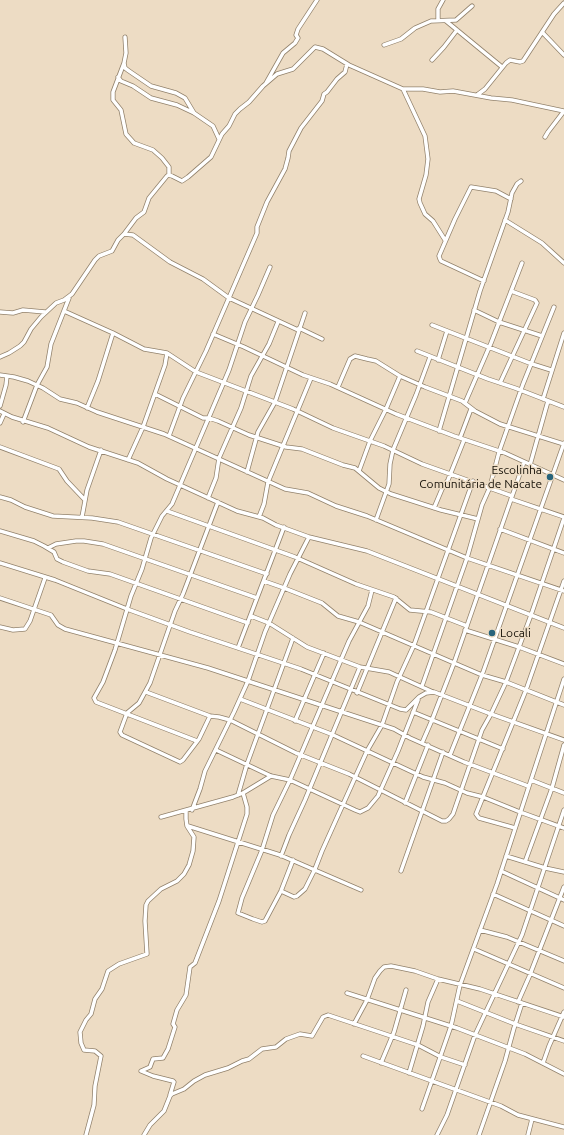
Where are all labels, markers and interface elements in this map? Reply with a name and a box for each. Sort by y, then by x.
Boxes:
place label: Escolinha Comunitária de Nacate [419,463,542,491]
marker: Escolinha Comunitária de Nacate [545,472,555,482]
place label: Locali [500,626,531,640]
marker: Locali [487,628,497,638]

